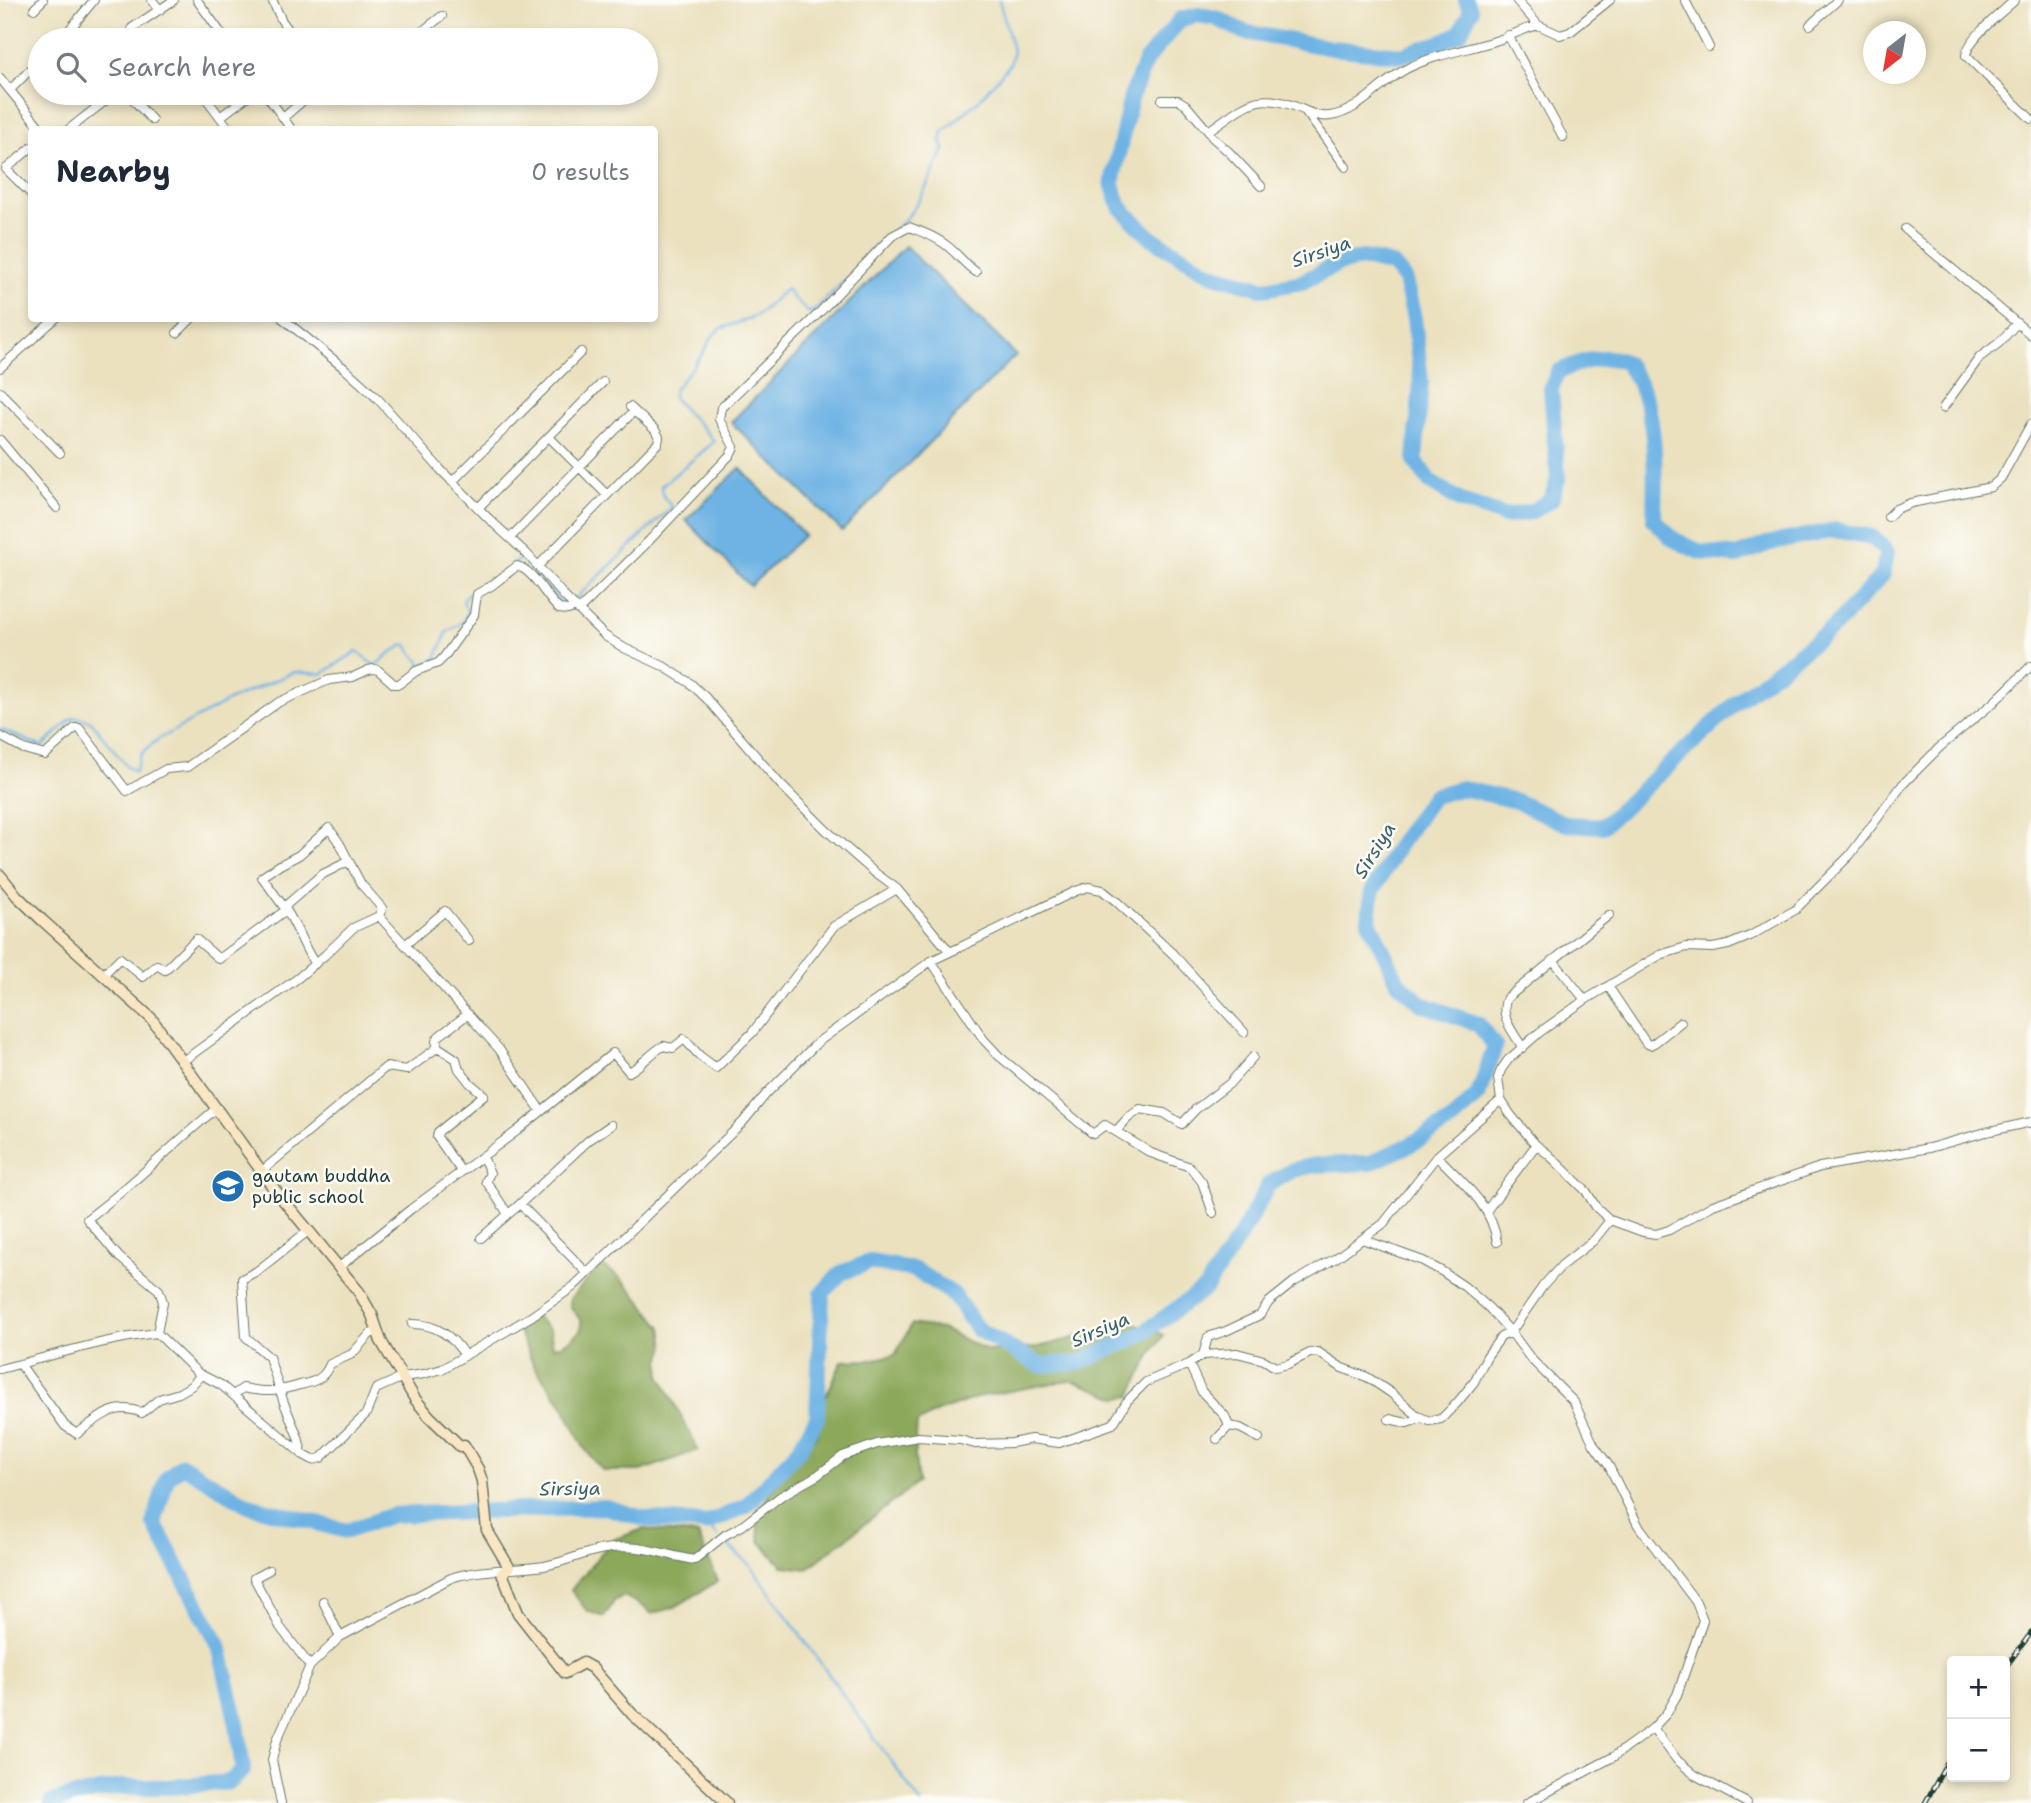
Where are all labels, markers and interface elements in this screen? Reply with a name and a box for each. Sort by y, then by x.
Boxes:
north arrow [1863,21,1926,84]
search box [28,28,658,105]
icon: search [52,48,90,86]
text: Search here [108,49,257,84]
text: Nearby [56,151,171,192]
text: 0 results [531,157,630,187]
water label: Sirsiya [1288,230,1354,273]
water label: Sirsiya [1348,818,1401,883]
place label: gautam buddha public school [252,1164,390,1209]
school or university icon: gautam buddha public school [209,1167,247,1205]
water label: Sirsiya [1067,1306,1133,1353]
water label: Sirsiya [539,1475,601,1502]
map controls [1947,1656,2010,1782]
button: + [1947,1656,2010,1719]
button: − [1947,1719,2010,1782]

